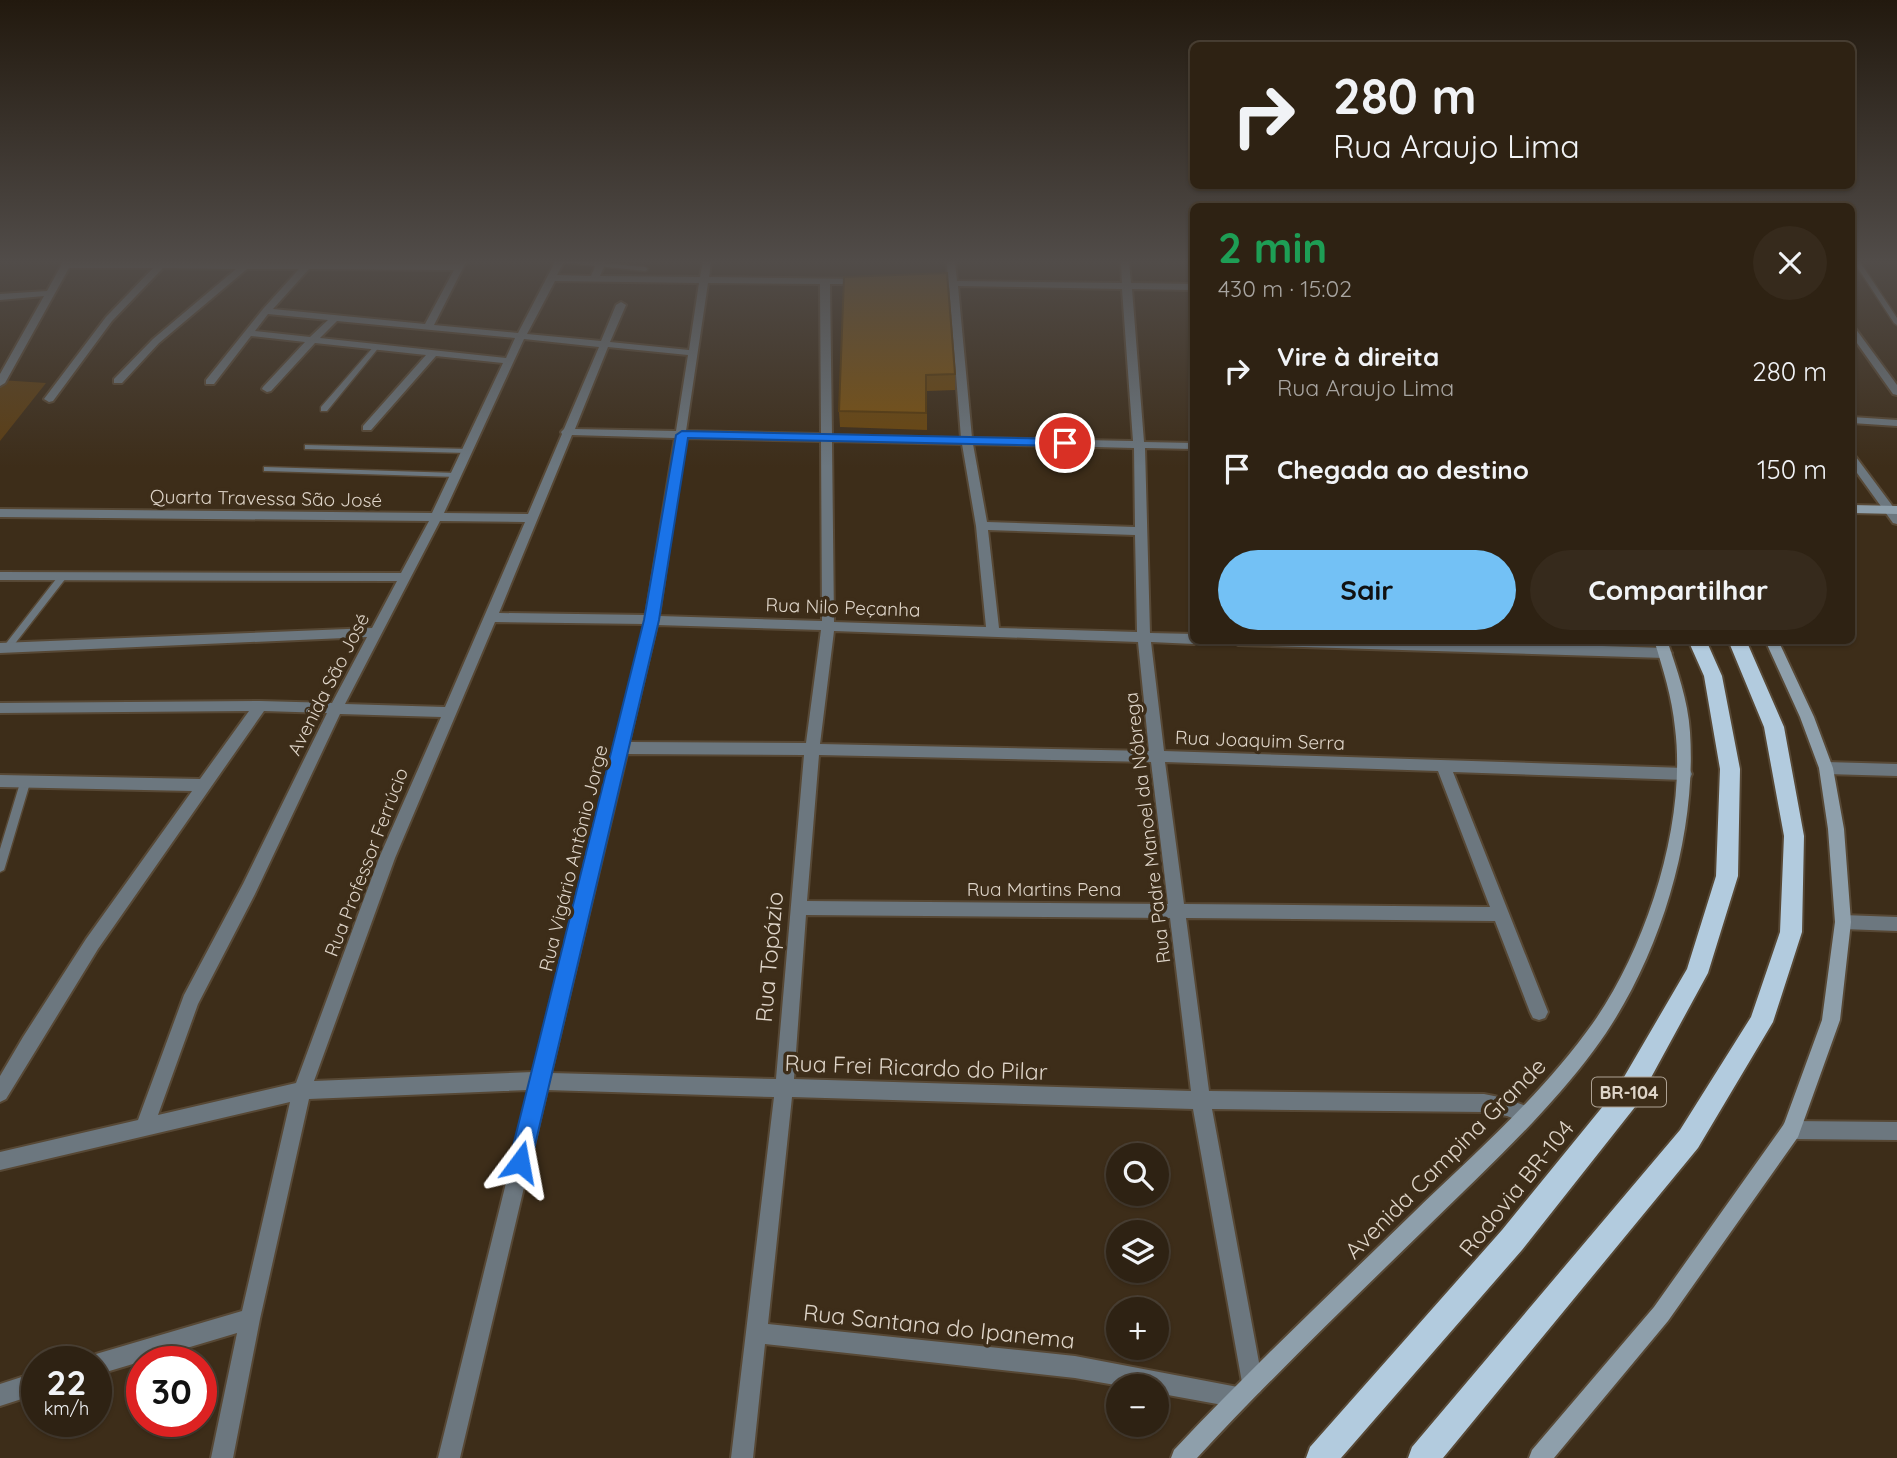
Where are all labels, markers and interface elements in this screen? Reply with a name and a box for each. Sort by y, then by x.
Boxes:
text: 280 m [1333,65,1477,126]
icon: right [1218,70,1309,161]
text: Rua Araujo Lima [1333,126,1580,166]
text: 2 min [1218,221,1327,274]
button: close [1753,226,1827,300]
text: 430 m · 15:02 [1218,274,1352,303]
text: Vire à direita [1277,340,1439,373]
icon: right [1218,352,1256,390]
text: 280 m [1752,355,1827,388]
text: Rua Araujo Lima [1277,373,1454,402]
pin [1035,413,1095,473]
icon: arrive [1046,424,1084,462]
icon: arrive [1218,450,1256,488]
text: Chegada ao destino [1277,453,1529,486]
text: 150 m [1757,453,1827,486]
street label: Quarta Travessa São José [150,484,382,512]
button: Sair [1218,550,1516,630]
button: Compartilhar [1530,550,1827,630]
street label: Rua Nilo Peçanha [765,592,921,622]
street label: Avenida São José [282,609,374,759]
street label: Rua Padre Manoel da Nóbrega [1118,691,1176,965]
street label: Rua Joaquim Serra [1175,725,1345,755]
street label: Rua Vigário Antônio Jorge [533,742,613,974]
street label: Rua Professor Ferrúcio [319,764,413,960]
street label: Rua Martins Pena [967,877,1121,901]
street label: Rua Topázio [749,890,789,1024]
street label: Rua Frei Ricardo do Pilar [784,1048,1048,1086]
street label: Avenida Campina Grande [1338,1051,1552,1265]
road number: BR-104 [1592,1078,1666,1106]
street label: Rodovia BR-104 [1452,1114,1580,1262]
position arrow [483,1125,557,1199]
map controls [1106,1143,1169,1437]
button: search [1106,1143,1169,1206]
button: layers [1106,1220,1169,1283]
street label: Rua Santana do Ipanema [802,1297,1076,1355]
button: + [1106,1297,1169,1360]
speed limit sign: 30 [126,1346,217,1437]
text: 22 [47,1360,86,1404]
button: − [1106,1374,1169,1437]
text: km/h [44,1397,89,1420]

